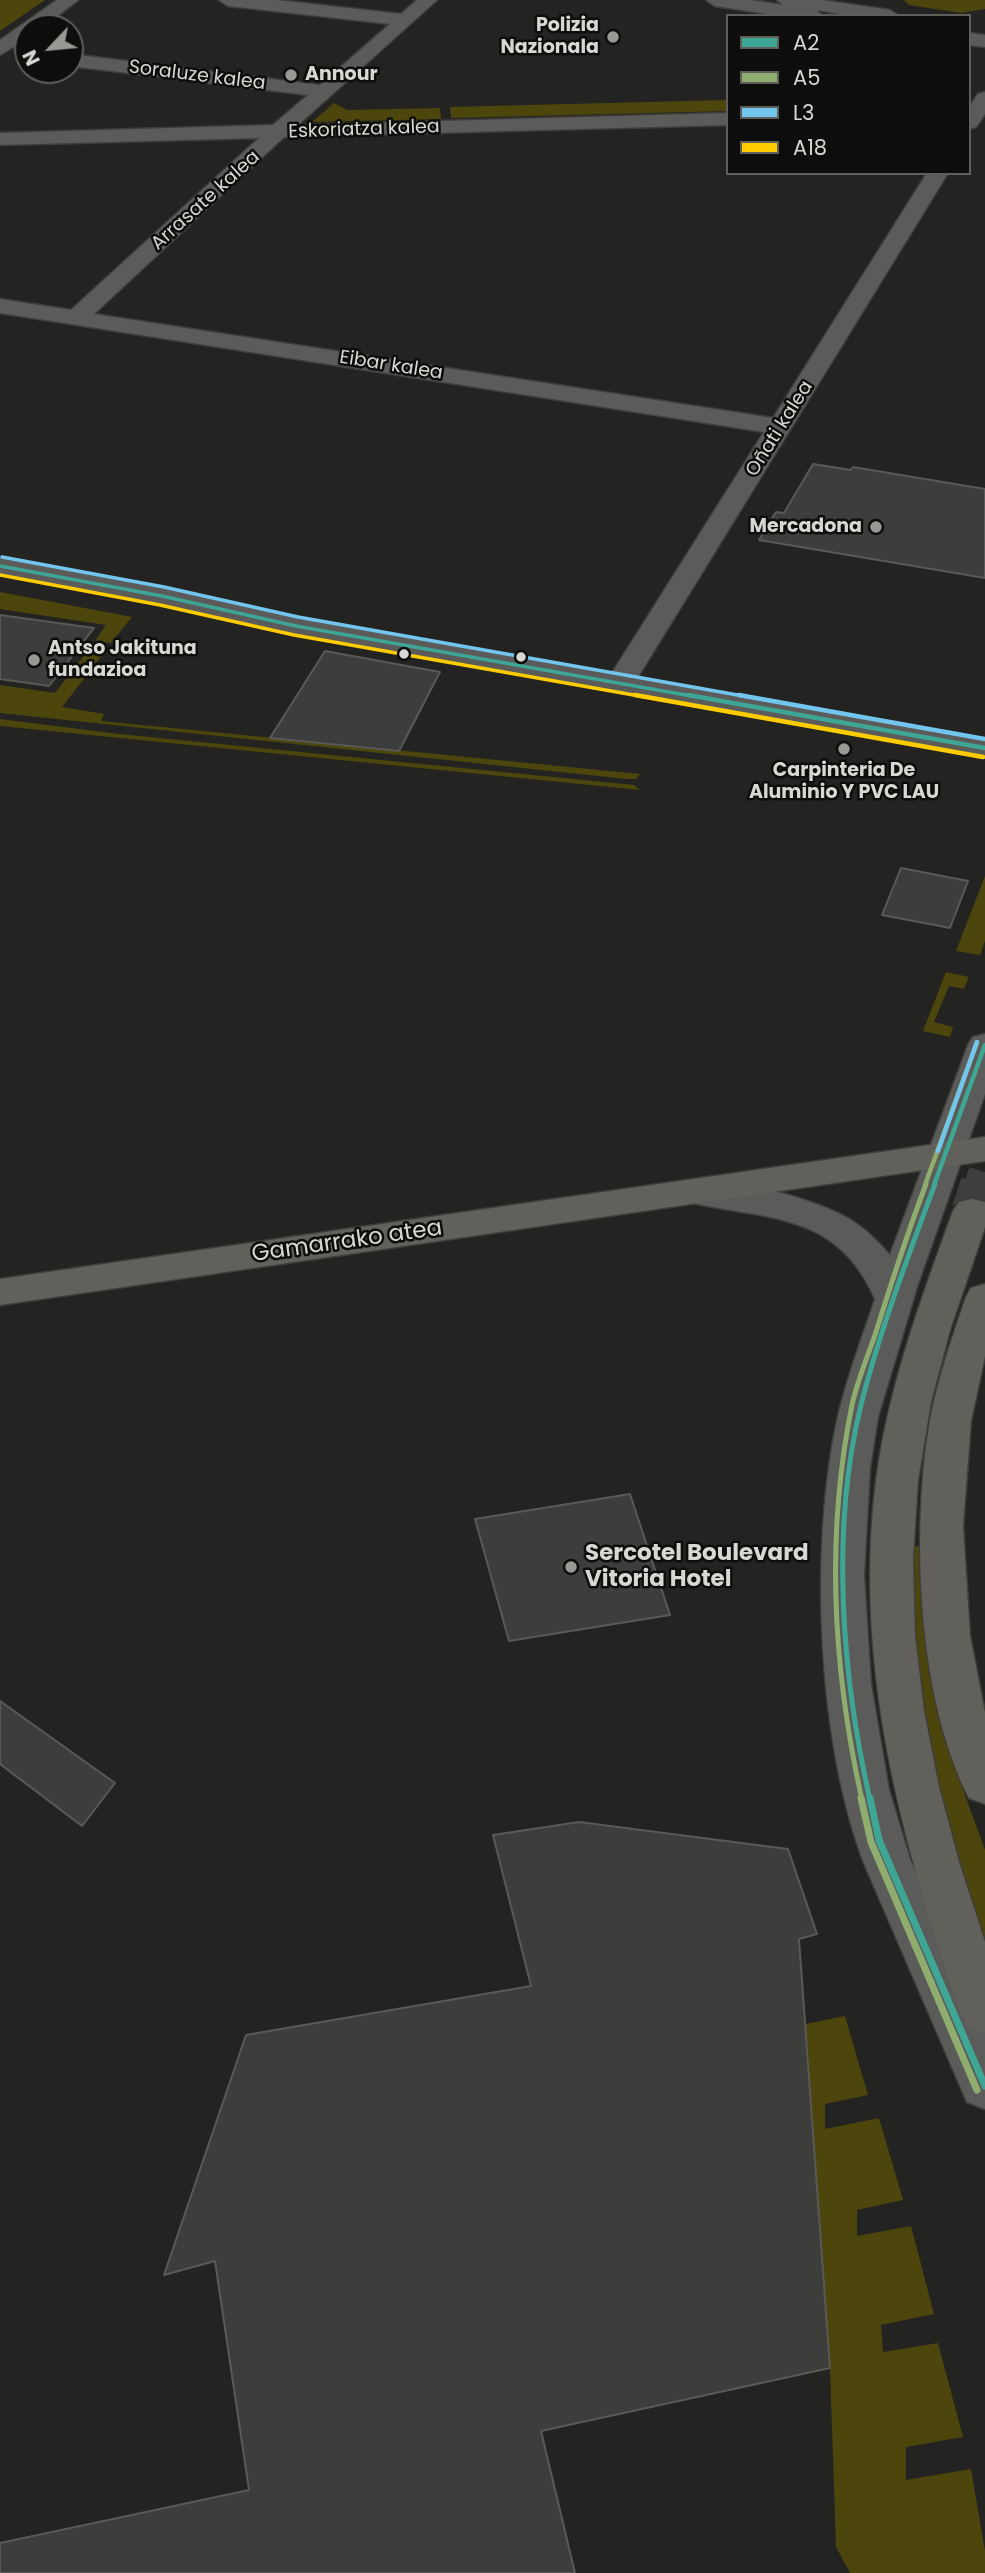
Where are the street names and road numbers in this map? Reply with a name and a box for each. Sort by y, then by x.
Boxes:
street label: Soraluze kalea [127,56,267,96]
street label: Eskoriatza kalea [288,116,440,144]
street label: Arrasate kalea [147,146,265,256]
street label: Eibar kalea [338,347,444,385]
street label: Oñati kalea [742,377,818,481]
street label: Gamarrako atea [250,1215,444,1269]

